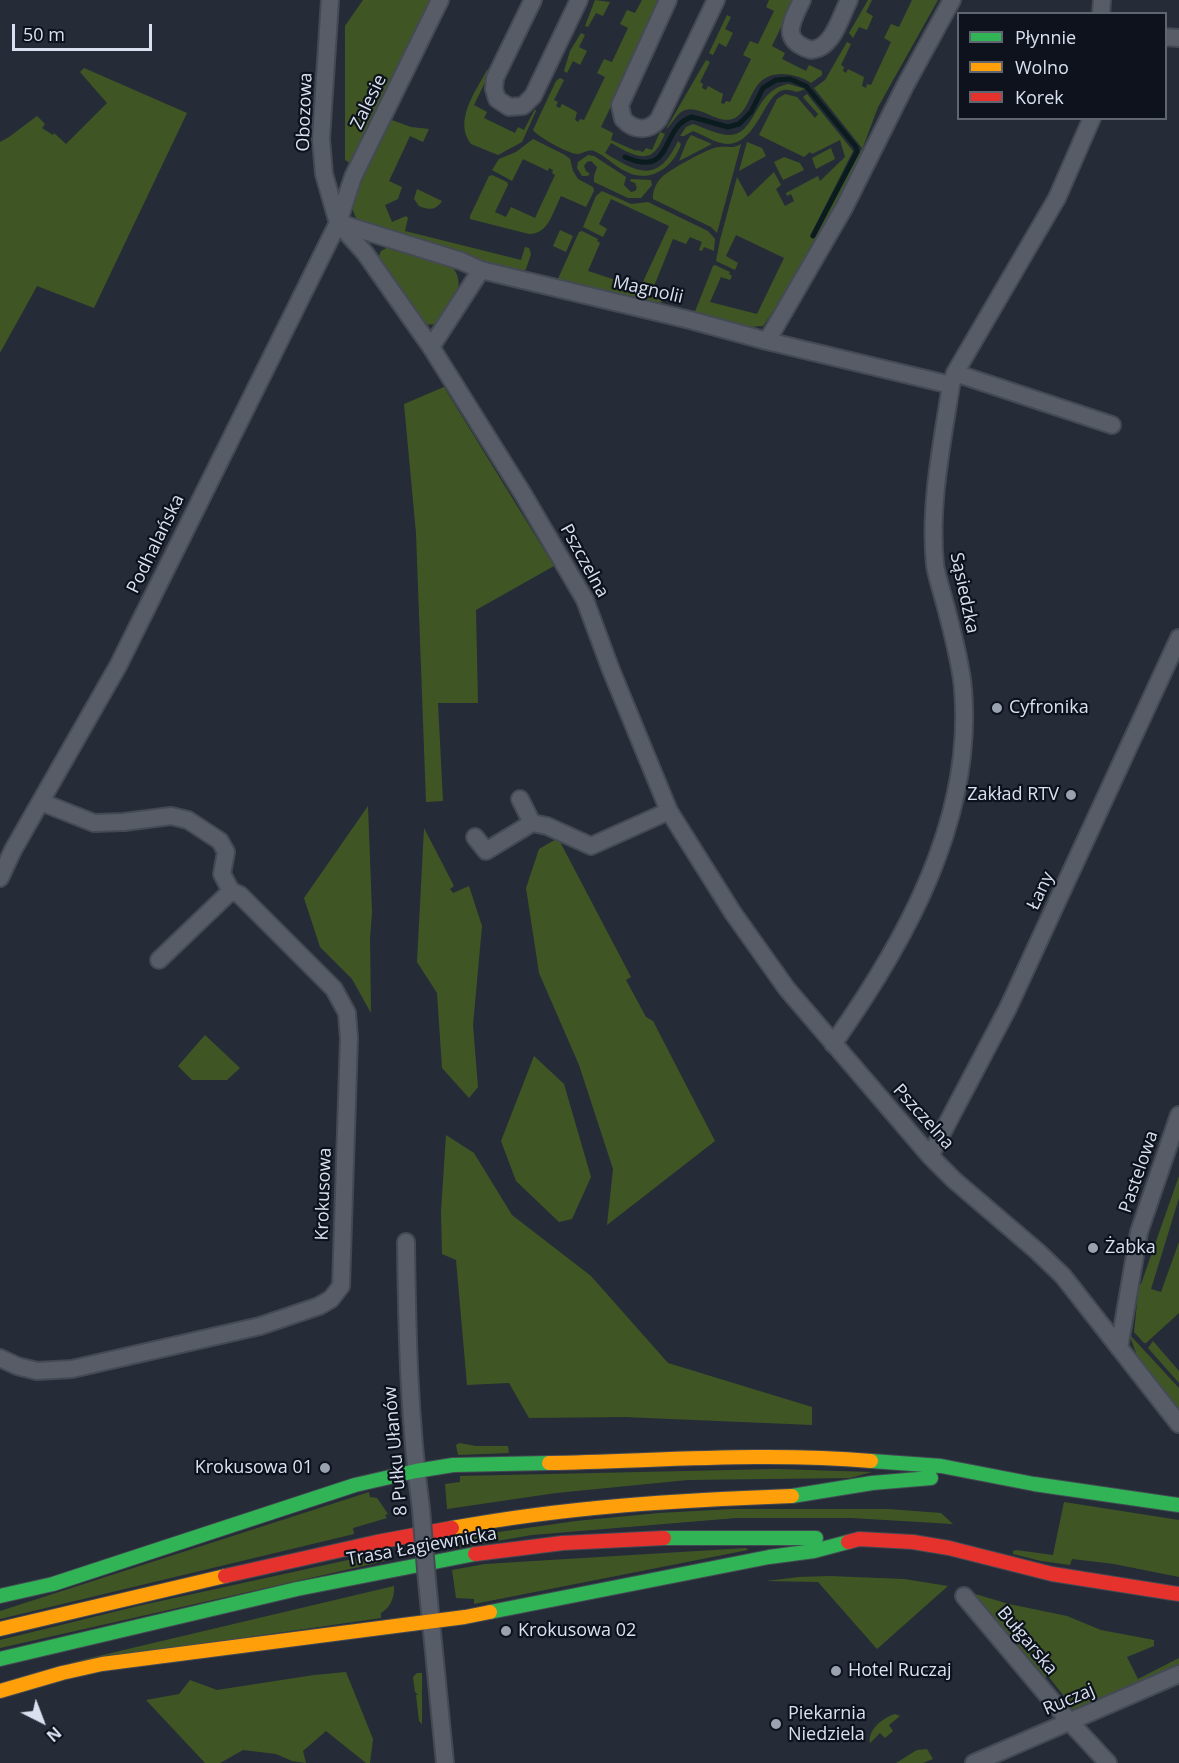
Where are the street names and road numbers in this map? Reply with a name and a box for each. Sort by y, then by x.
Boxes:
street label: Zalesie [347,71,391,133]
street label: Obozowa [293,72,317,152]
street label: Magnolii [611,271,685,309]
street label: Podhalańska [123,491,189,597]
street label: Pszczelna [555,521,613,601]
street label: Sąsiedzka [945,551,983,635]
street label: Łany [1023,869,1059,913]
street label: Pszczelna [888,1080,958,1154]
street label: Pastelowa [1115,1128,1163,1216]
street label: Krokusowa [312,1147,336,1241]
street label: 8 Pułku Ułanów [380,1385,412,1517]
street label: Trasa Łagiewnicka [345,1523,499,1571]
street label: Bułgarska [992,1603,1062,1679]
street label: Ruczaj [1040,1680,1098,1720]

